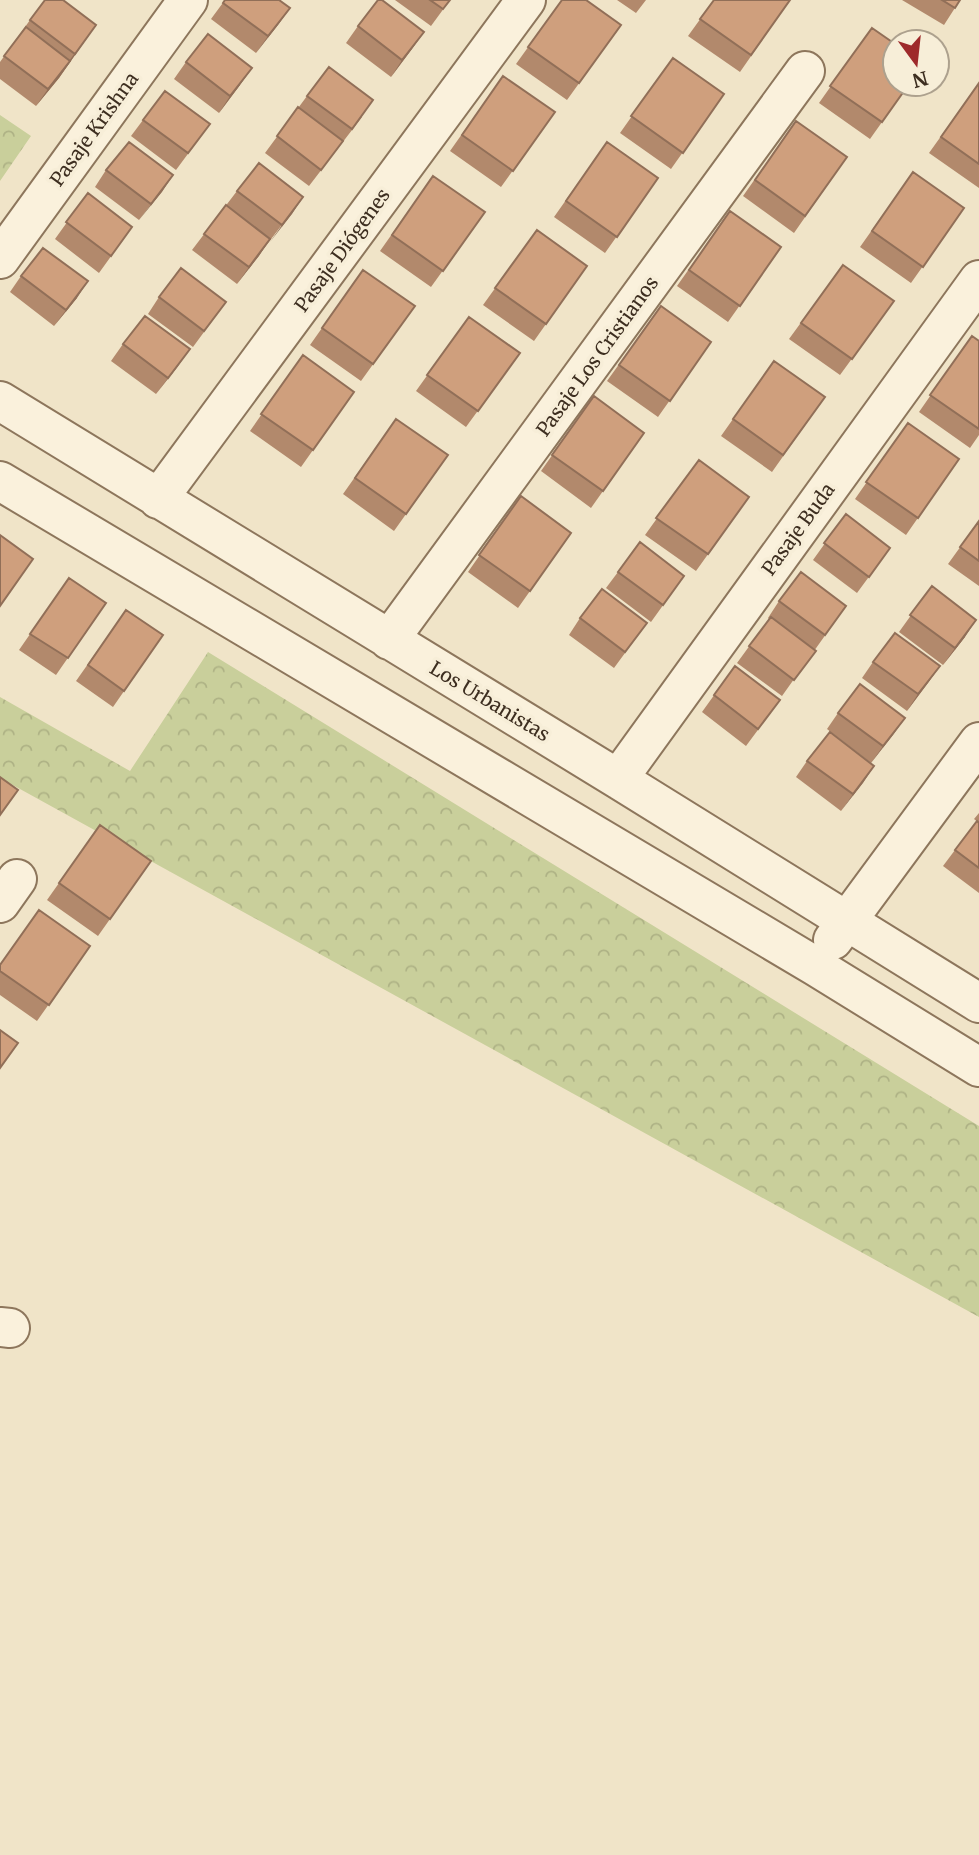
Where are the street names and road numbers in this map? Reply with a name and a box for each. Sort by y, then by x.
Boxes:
street label: Pasaje Krishna [45,67,143,191]
street label: Pasaje Diógenes [289,184,395,316]
street label: Pasaje Los Cristianos [531,271,663,441]
street label: Pasaje Buda [756,478,840,580]
street label: Los Urbanistas [426,656,554,746]

